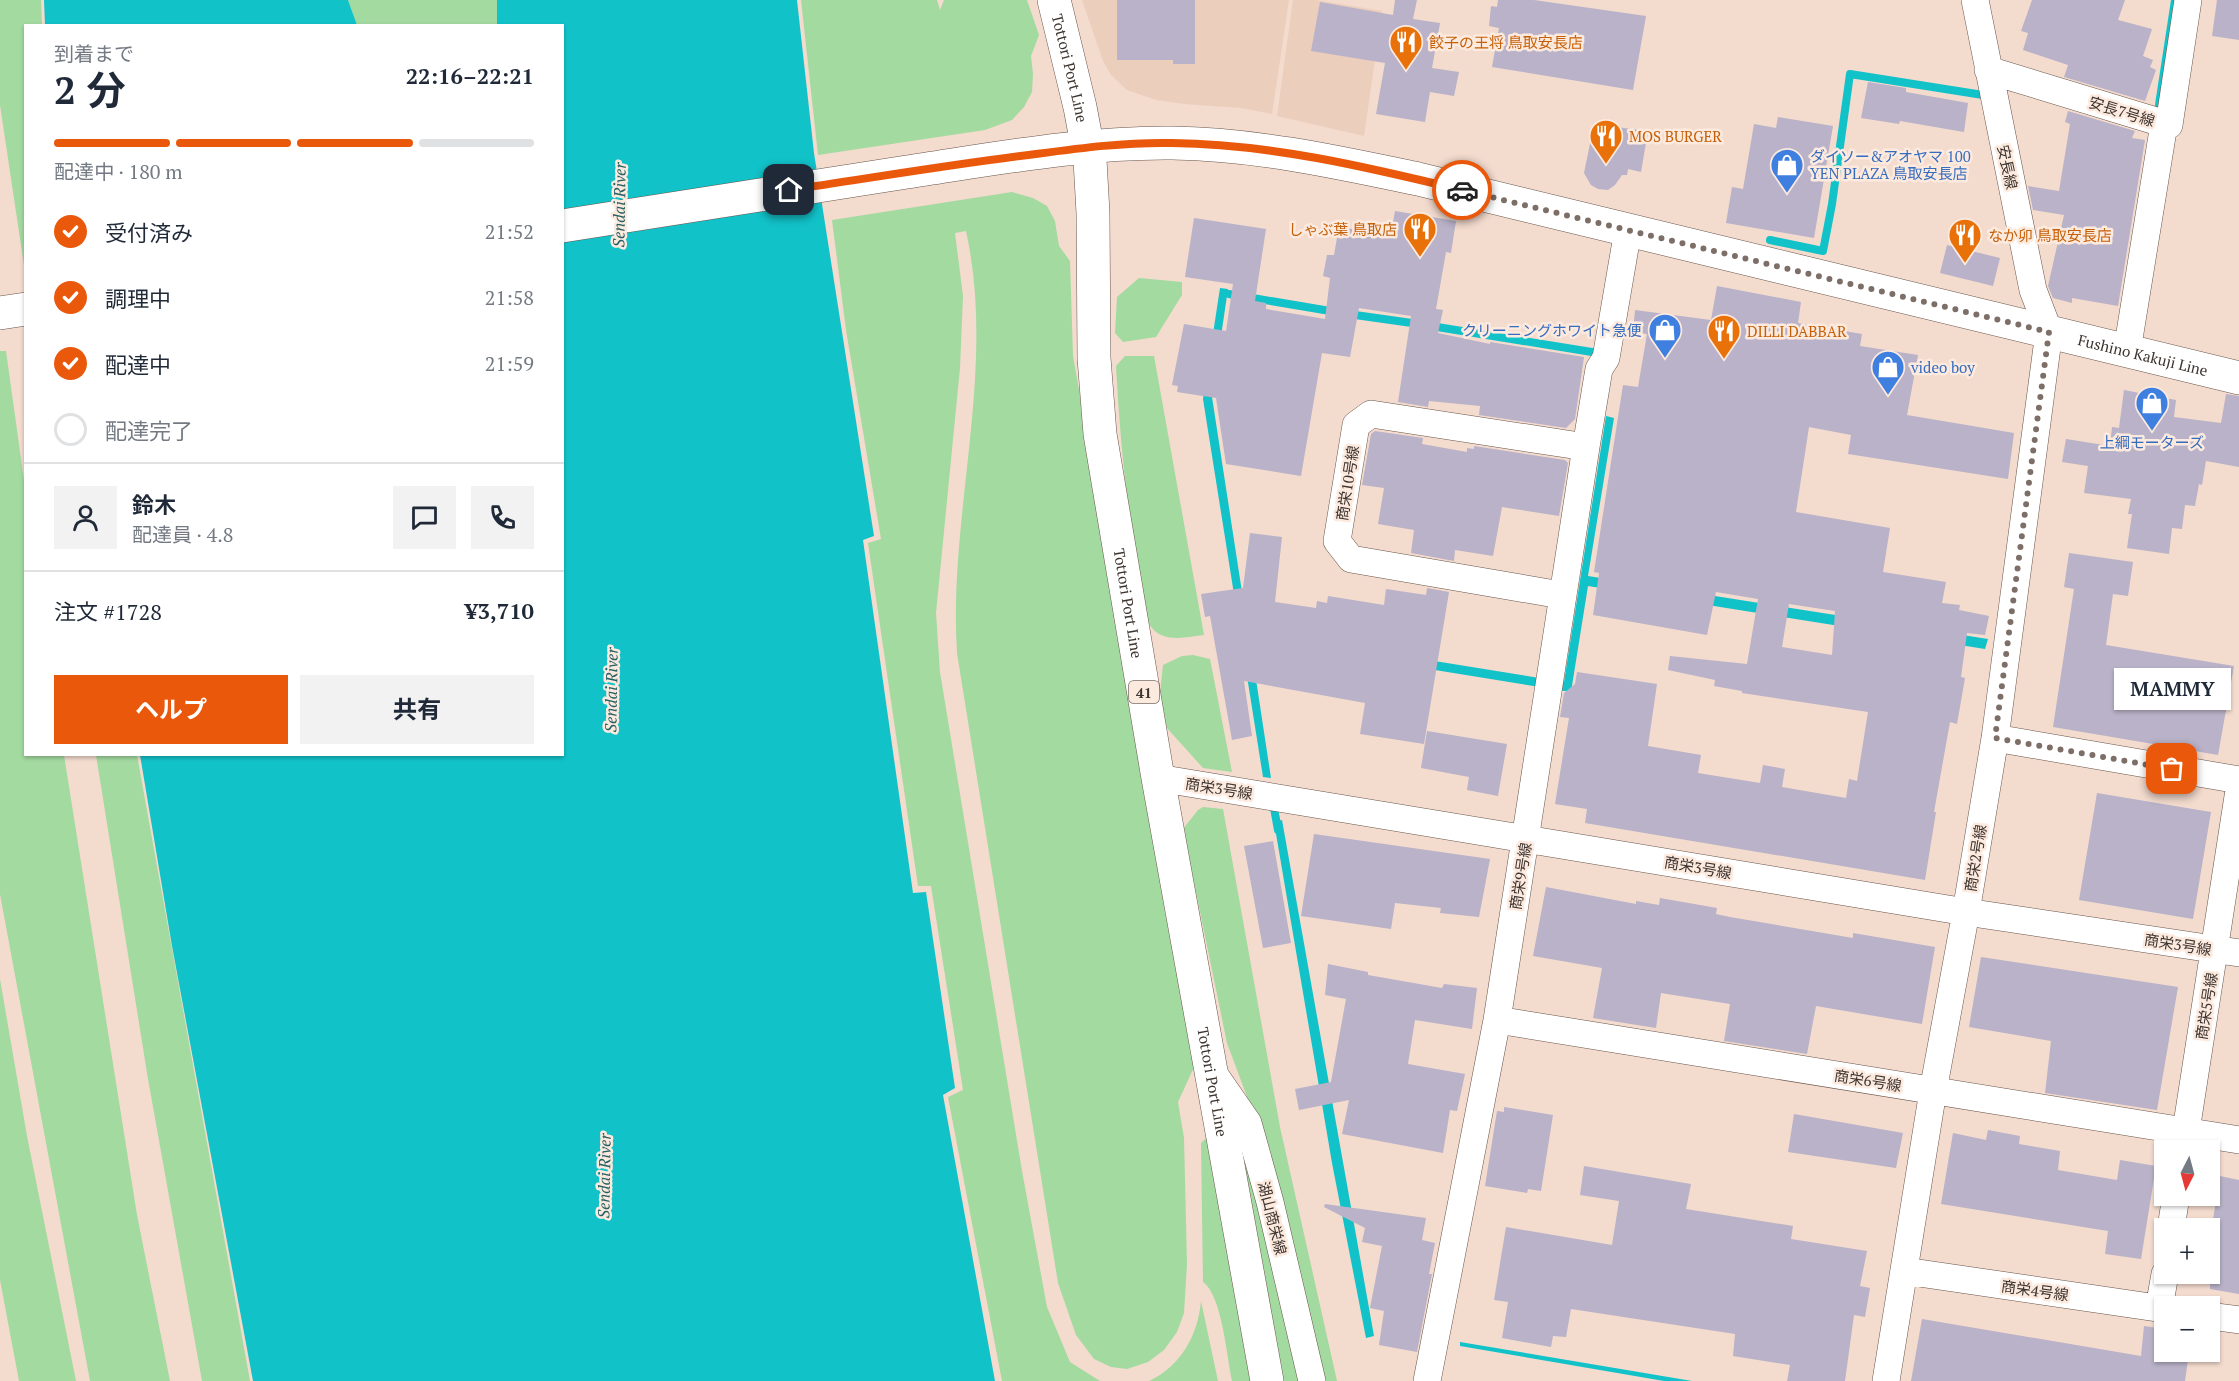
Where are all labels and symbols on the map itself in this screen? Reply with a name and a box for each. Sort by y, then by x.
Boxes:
street label: Tottori Port Line [1048,12,1093,124]
restaurant icon: 餃子の王将 鳥取安長店 [1388,24,1424,71]
place label: 餃子の王将 鳥取安長店 [1429,32,1583,52]
street label: 安長7号線 [2087,91,2157,131]
restaurant icon: MOS BURGER [1588,118,1624,165]
place label: MOS BURGER [1629,126,1722,146]
street label: 安長線 [1994,143,2022,191]
place label: ダイソー&アオヤマ 100 YEN PLAZA 鳥取安長店 [1810,146,1971,183]
shop icon: ダイソー&アオヤマ 100 YEN PLAZA 鳥取安長店 [1769,147,1805,194]
courier [1432,160,1492,220]
water label: Sendai River [607,162,631,248]
pin [763,164,814,215]
restaurant icon: しゃぶ葉 鳥取店 [1402,211,1438,258]
restaurant icon: なか卯 鳥取安長店 [1947,217,1983,264]
place label: しゃぶ葉 鳥取店 [1288,219,1397,239]
place label: なか卯 鳥取安長店 [1988,225,2112,245]
shop icon: クリーニングホワイト急便 [1647,312,1683,359]
restaurant icon: DILLI DABBAR [1706,313,1742,360]
place label: クリーニングホワイト急便 [1462,320,1642,340]
place label: DILLI DABBAR [1747,321,1847,341]
street label: Fushino Kakuji Line [2076,329,2210,380]
shop icon: video boy [1870,349,1906,396]
place label: video boy [1910,357,1975,377]
shop icon: 上綱モーターズ [2134,385,2170,432]
place label: 上綱モーターズ [2100,432,2204,452]
street label: 商栄10号線 [1331,444,1363,522]
street label: Tottori Port Line [1109,547,1148,660]
water label: Sendai River [599,647,623,733]
callout: MAMMY [2114,667,2230,709]
road number: 41 [1129,681,1159,703]
pin [2146,743,2197,794]
street label: 商栄3号線 [1184,773,1254,803]
street label: 商栄2号線 [1960,823,1990,893]
street label: 商栄9号線 [1505,841,1535,911]
street label: 商栄3号線 [1663,851,1733,883]
street label: 商栄3号線 [2143,929,2213,959]
street label: 商栄5号線 [2191,971,2221,1041]
street label: Tottori Port Line [1193,1026,1233,1138]
street label: 商栄6号線 [1833,1065,1903,1095]
water label: Sendai River [592,1133,616,1219]
north arrow [2154,1140,2220,1206]
street label: 湖山商栄線 [1254,1179,1292,1257]
street label: 商栄4号線 [2000,1275,2070,1305]

